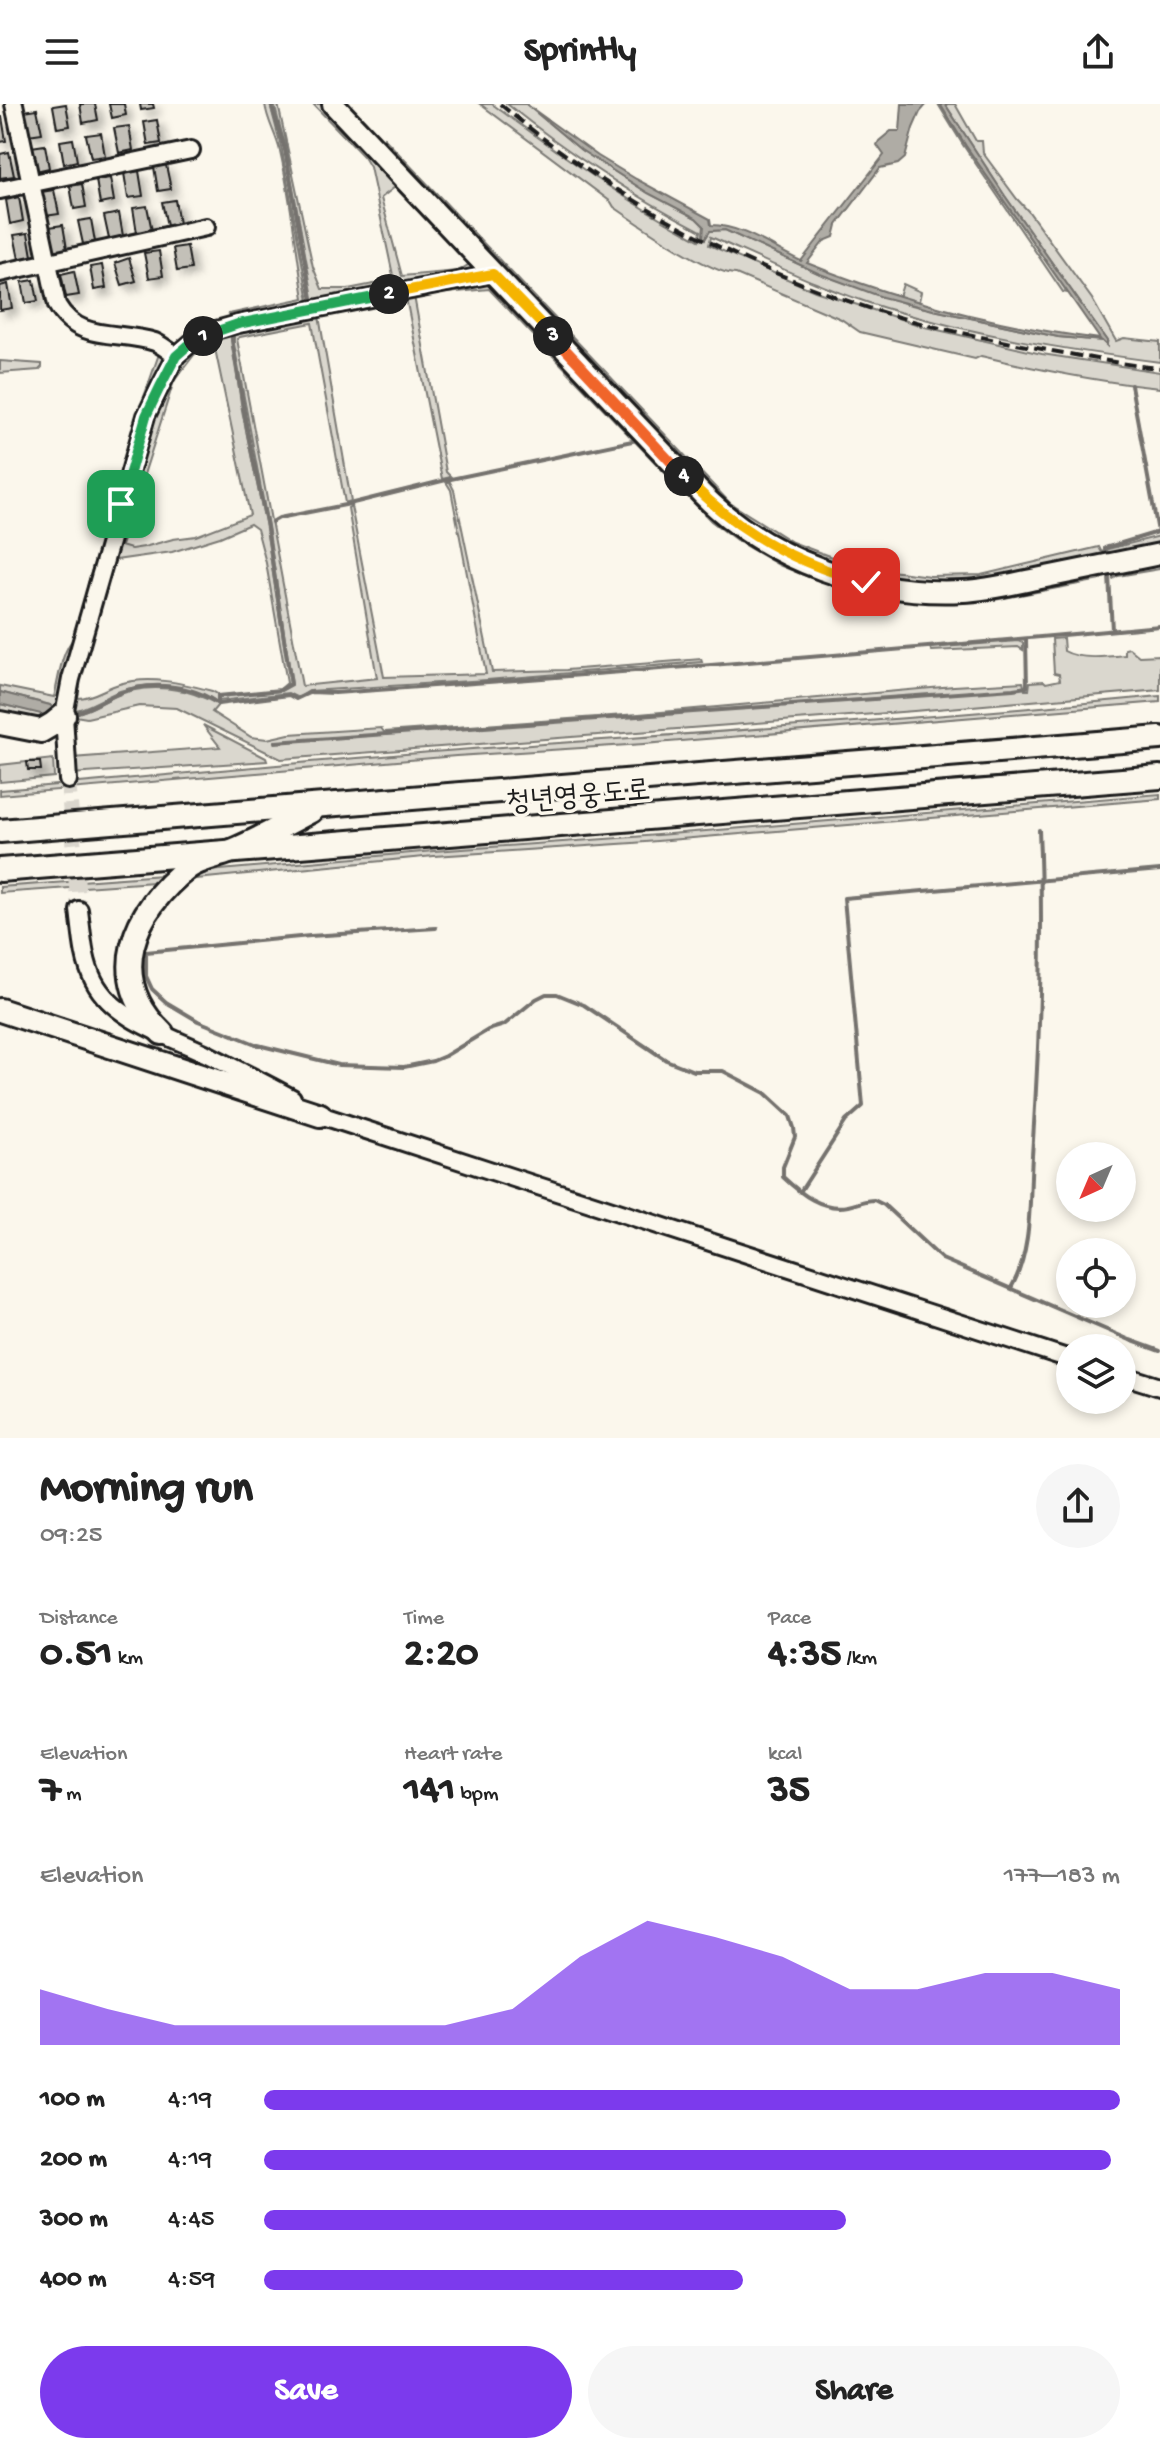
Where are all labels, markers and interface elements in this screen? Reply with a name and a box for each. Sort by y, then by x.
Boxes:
icon: menu [40,30,84,74]
icon: share [1076,30,1120,74]
text: Sprintly [524,31,636,74]
pin: 2 [369,274,409,314]
text: 2 [384,281,394,307]
pin: 1 [183,316,223,356]
pin: 3 [533,316,573,356]
text: 1 [199,323,207,349]
text: 3 [547,323,559,349]
pin: 4 [664,456,704,496]
text: 4 [679,463,689,489]
pin [87,470,155,538]
icon: arrive [99,482,143,526]
pin [832,548,900,616]
icon: check [844,560,888,604]
street label: 청년영웅도로 [505,775,652,822]
north arrow [1056,1142,1136,1222]
map controls [1056,1142,1136,1414]
button: locate [1056,1238,1136,1318]
button: layers [1056,1334,1136,1414]
button: share [1036,1464,1120,1548]
text: Morning run [40,1465,253,1517]
text: 09:25 [40,1521,102,1552]
text: Distance [40,1606,118,1632]
text: Time [404,1606,444,1632]
text: Pace [768,1606,811,1632]
text: 0.51 [40,1632,112,1679]
text: 2:20 [404,1632,479,1679]
text: 4:35 [768,1632,841,1679]
text: km [112,1646,143,1672]
text: /km [841,1646,877,1672]
text: Elevation [40,1742,127,1768]
text: Heart rate [404,1742,502,1768]
text: kcal [768,1742,802,1768]
text: 7 [40,1768,61,1815]
text: 141 [404,1768,455,1815]
text: 35 [768,1768,810,1815]
text: m [61,1782,82,1808]
text: bpm [455,1782,499,1808]
text: Elevation [40,1862,143,1893]
text: 177–183 m [1004,1862,1120,1893]
text: 100 m [40,2085,105,2116]
text: 4:19 [168,2085,212,2116]
text: 200 m [40,2145,107,2176]
text: 4:19 [168,2145,212,2176]
text: 300 m [40,2205,108,2236]
text: 4:45 [168,2205,214,2236]
text: 400 m [40,2265,106,2296]
text: 4:59 [168,2265,215,2296]
button: Save [40,2346,572,2438]
button: Share [588,2346,1120,2438]

